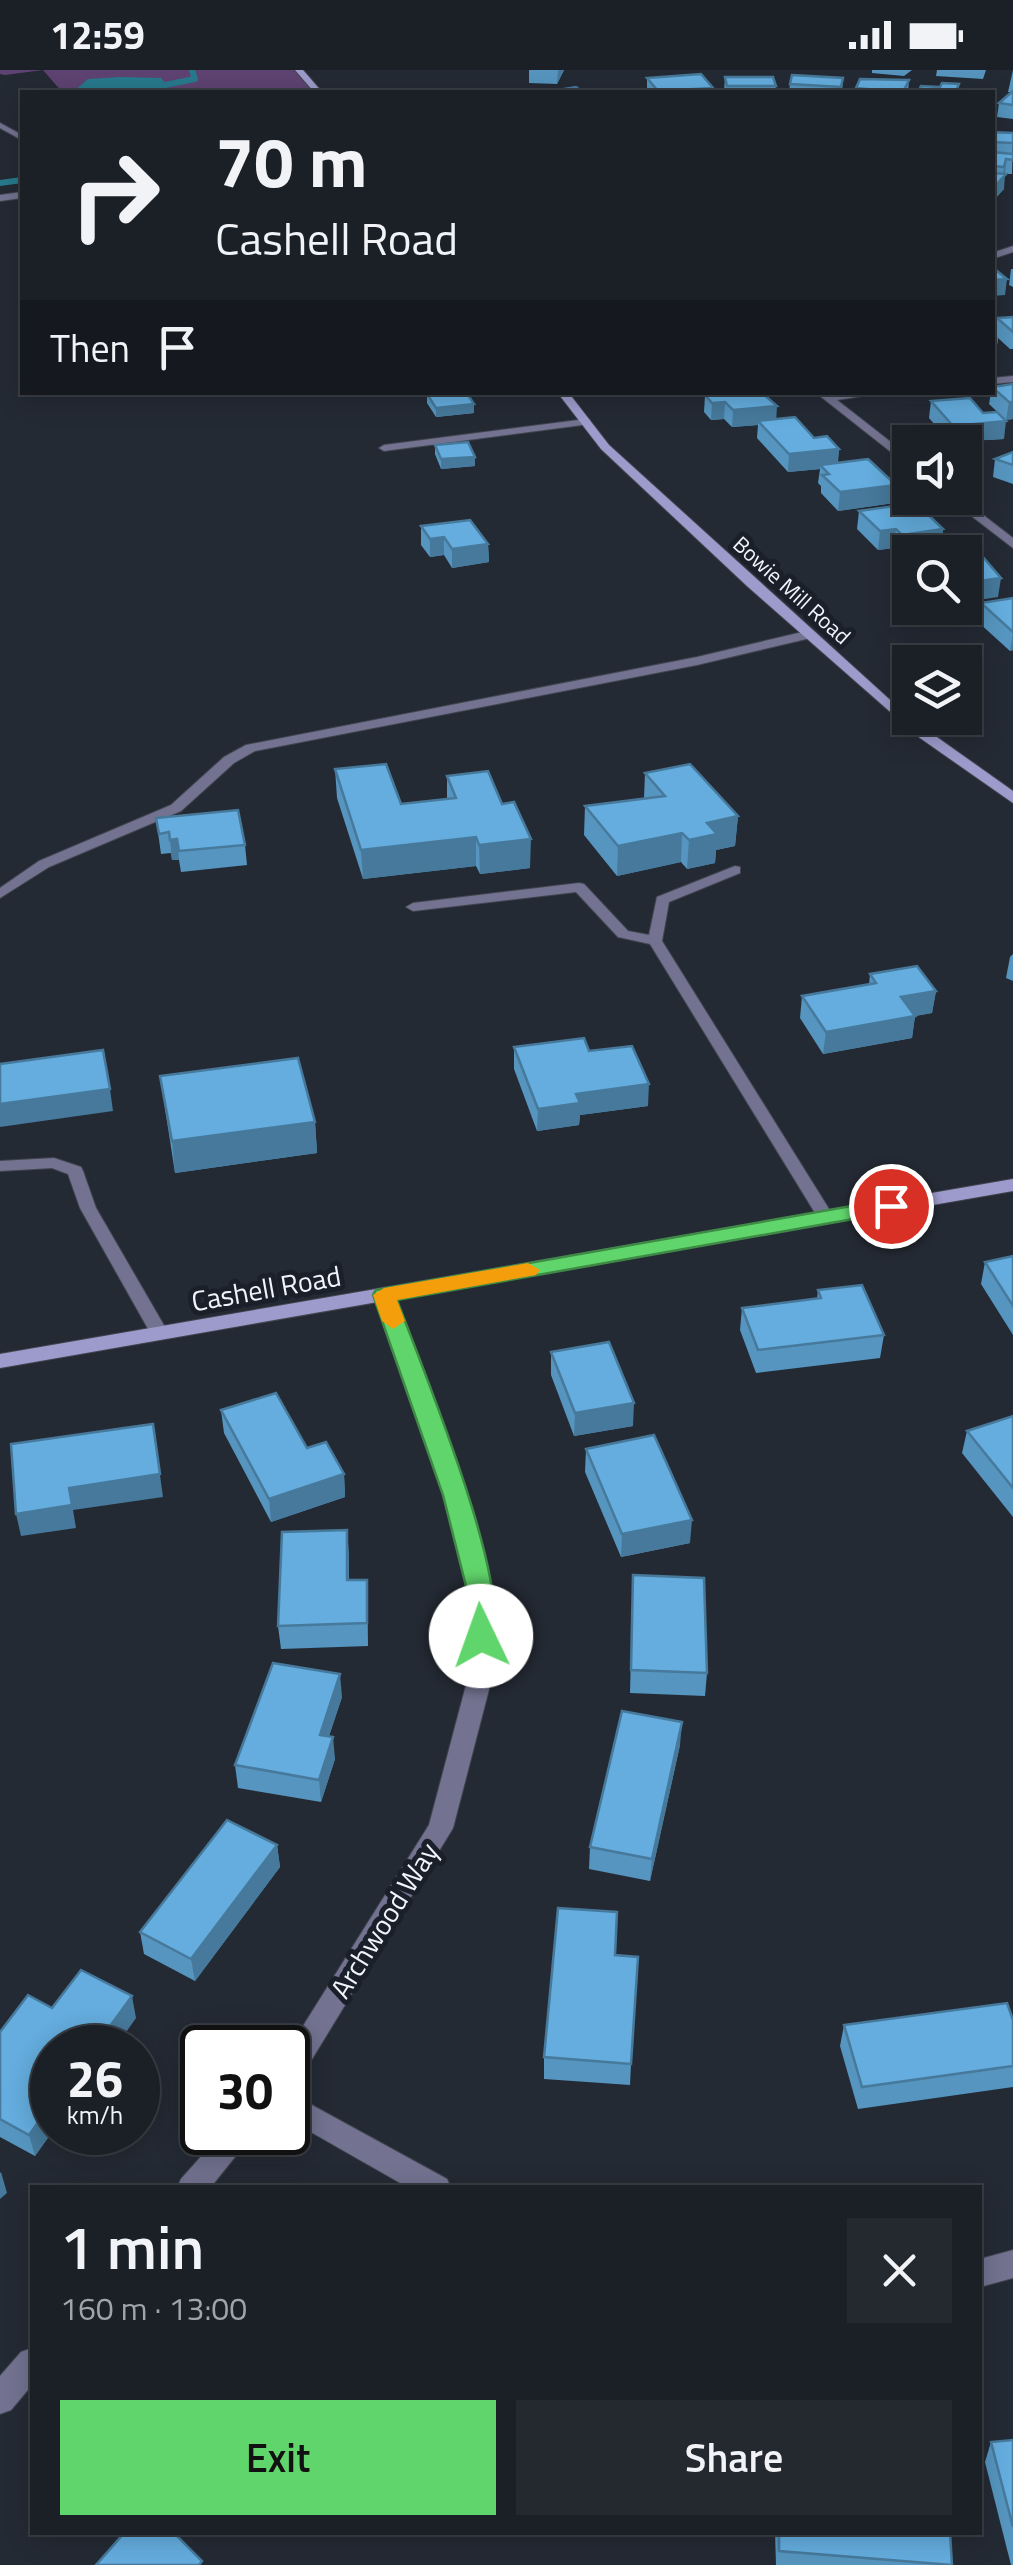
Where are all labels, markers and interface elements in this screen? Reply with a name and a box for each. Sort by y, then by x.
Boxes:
text: 12:59 [50,6,145,64]
text: 70 m [215,108,368,214]
icon: right [50,130,180,260]
text: Cashell Road [215,204,458,272]
text: Then [50,319,130,377]
icon: arrive [150,320,205,375]
map controls [892,425,982,735]
button: sound [892,425,982,515]
street label: Bowie Mill Road [725,528,859,652]
button: search [892,535,982,625]
button: layers [892,645,982,735]
pin [849,1164,934,1249]
icon: arrive [864,1179,919,1234]
street label: Cashell Road [188,1254,344,1322]
position arrow [429,1584,533,1688]
street label: Archwood Way [319,1834,449,2006]
speed limit sign: 30 [180,2025,310,2155]
text: 26 [67,2040,123,2116]
text: km/h [67,2096,123,2134]
text: 1 min [60,2201,204,2292]
button: close [847,2218,952,2323]
text: 160 m · 13:00 [60,2284,247,2332]
button: Exit [60,2400,496,2515]
button: Share [516,2400,952,2515]

